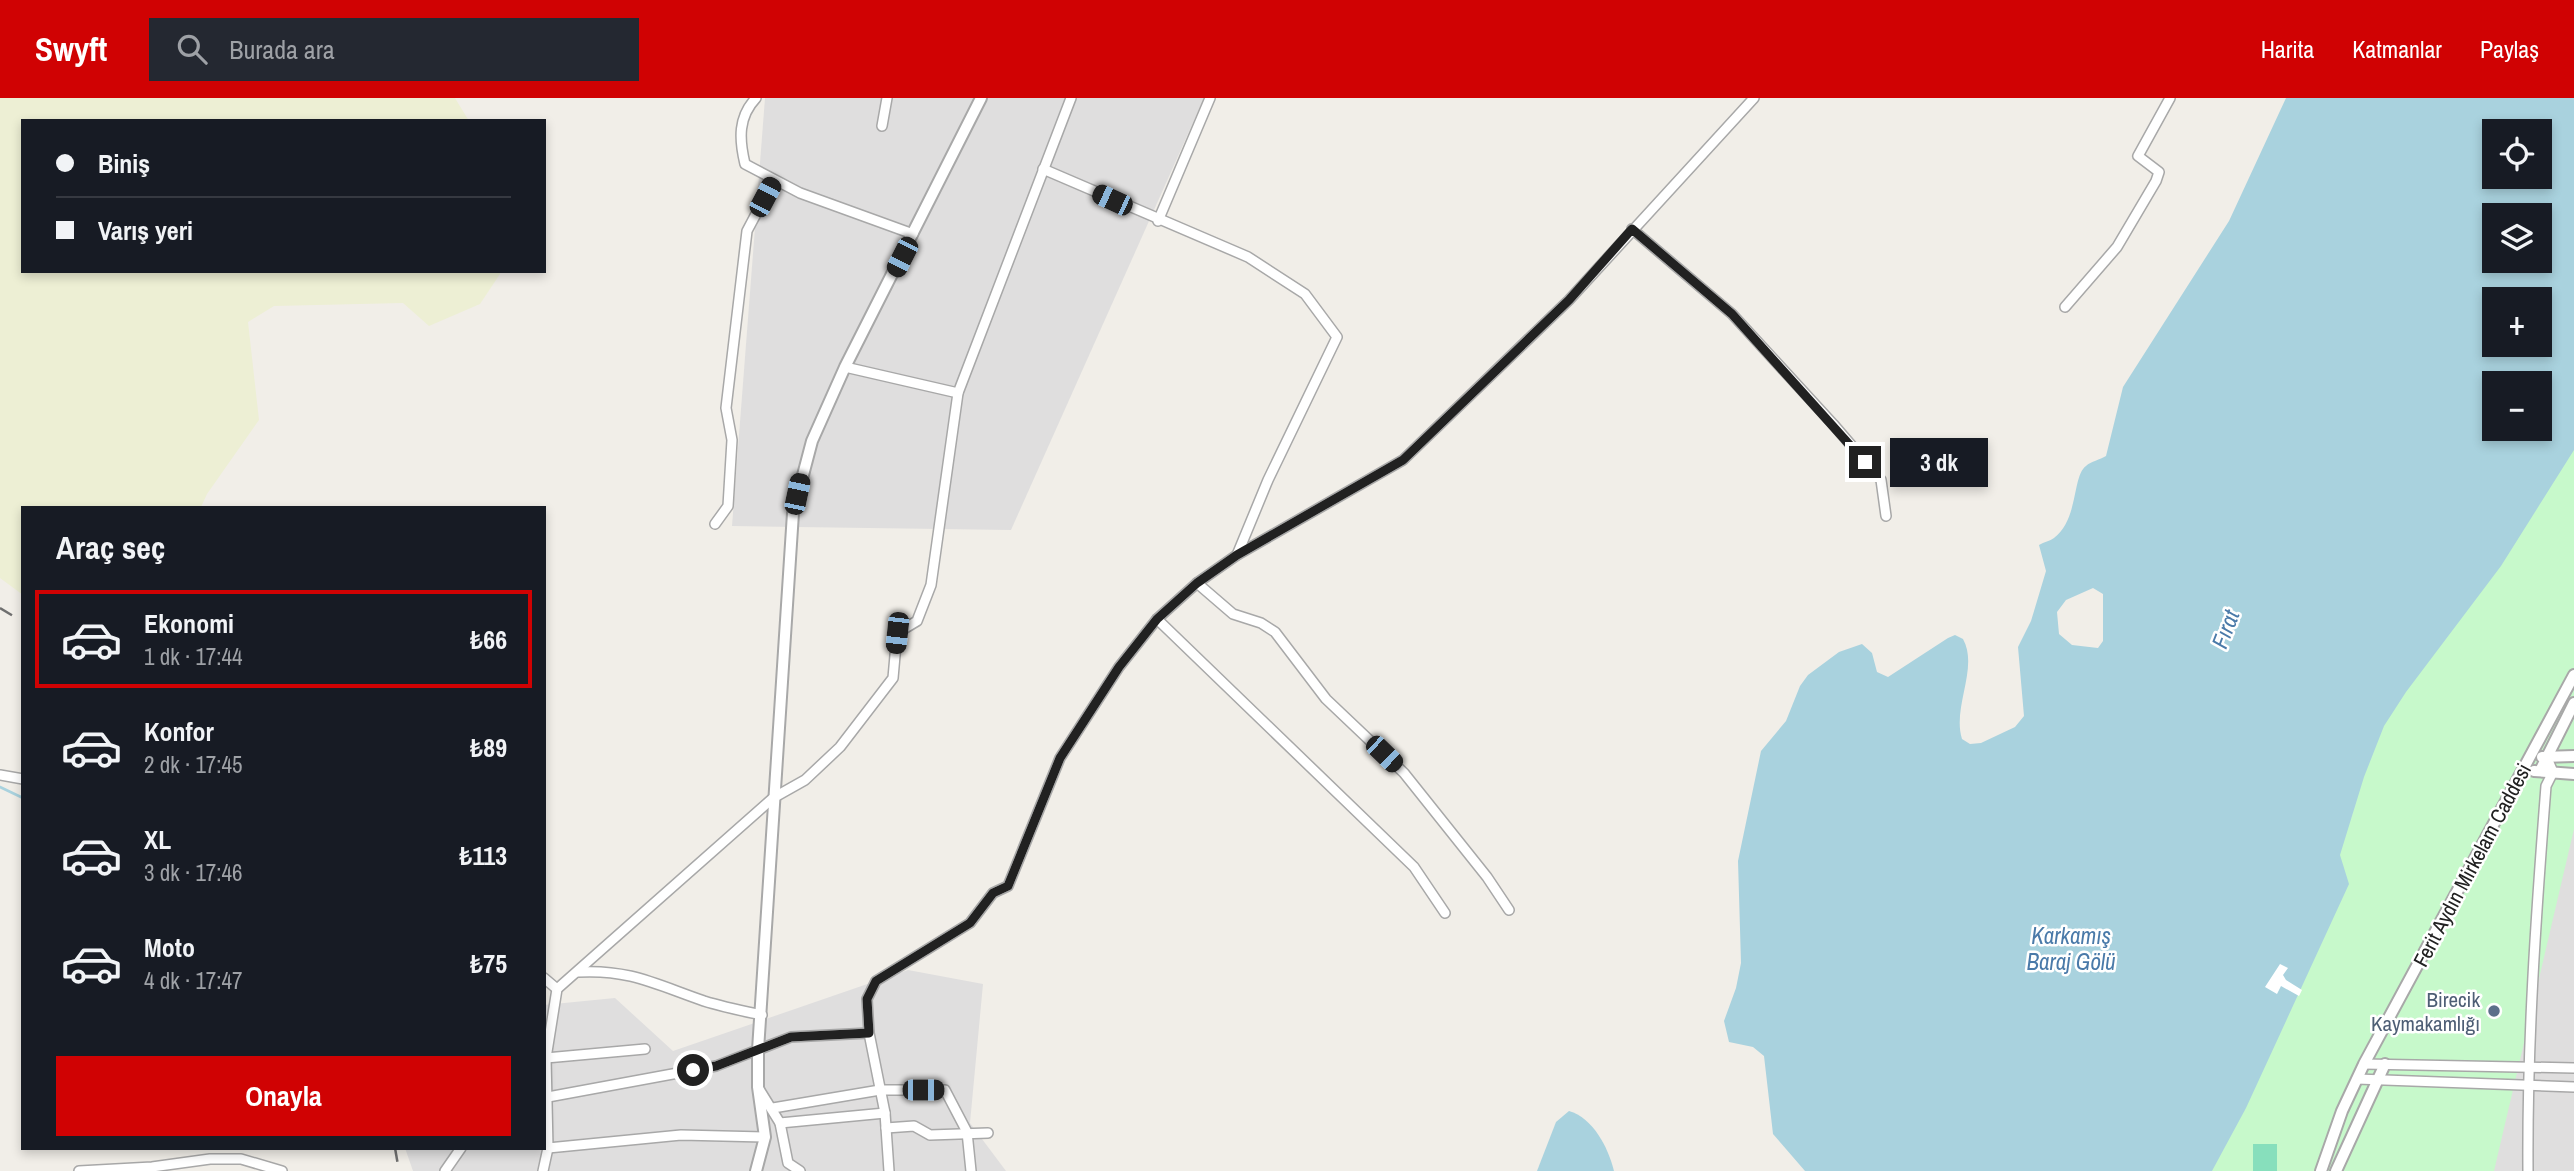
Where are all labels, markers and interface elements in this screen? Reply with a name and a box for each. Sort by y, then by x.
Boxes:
search box [149,18,639,81]
text: Swyft [35,27,107,71]
icon: search [173,30,211,68]
text: Burada ara [229,32,335,67]
text: Harita [2261,33,2314,65]
text: Katmanlar [2352,33,2442,65]
text: Paylaş [2480,33,2539,65]
map controls [2482,119,2552,441]
button: locate [2482,119,2552,189]
text: Biniş [98,146,150,181]
car [746,174,785,220]
car [1089,182,1136,218]
button: layers [2482,203,2552,273]
text: Varış yeri [98,213,193,248]
car [884,234,921,280]
button: + [2482,287,2552,357]
button: − [2482,371,2552,441]
callout: 3 dk [1890,438,1988,486]
route end [1849,446,1881,478]
text: 3 dk [1920,447,1958,478]
car [783,471,812,517]
text: Araç seç [56,526,165,569]
water label: Fırat [2204,605,2247,653]
text: Ekonomi [144,606,234,641]
icon: car [60,608,123,671]
car [885,611,910,655]
text: ₺66 [470,622,507,657]
text: 1 dk · 17:44 [144,641,243,672]
text: Konfor [144,714,214,749]
icon: car [60,716,123,779]
text: ₺89 [470,730,507,765]
car [1362,732,1407,776]
text: 2 dk · 17:45 [144,749,243,780]
street label: Ferit Aydın Mirkelam Caddesi [2406,758,2538,972]
text: XL [144,822,171,857]
icon: car [60,824,123,887]
text: ₺113 [460,838,507,873]
text: 3 dk · 17:46 [144,857,243,888]
water label: Karkamış Baraj Gölü [2026,920,2116,977]
text: Moto [144,930,195,965]
icon: car [60,932,123,995]
text: ₺75 [470,946,507,981]
text: 4 dk · 17:47 [144,965,243,996]
place label: Birecik Kaymakamlığı [2371,985,2480,1038]
marker: Birecik Kaymakamlığı [2486,1003,2502,1019]
route start [677,1054,709,1086]
button: Onayla [56,1056,511,1136]
car [903,1080,945,1101]

